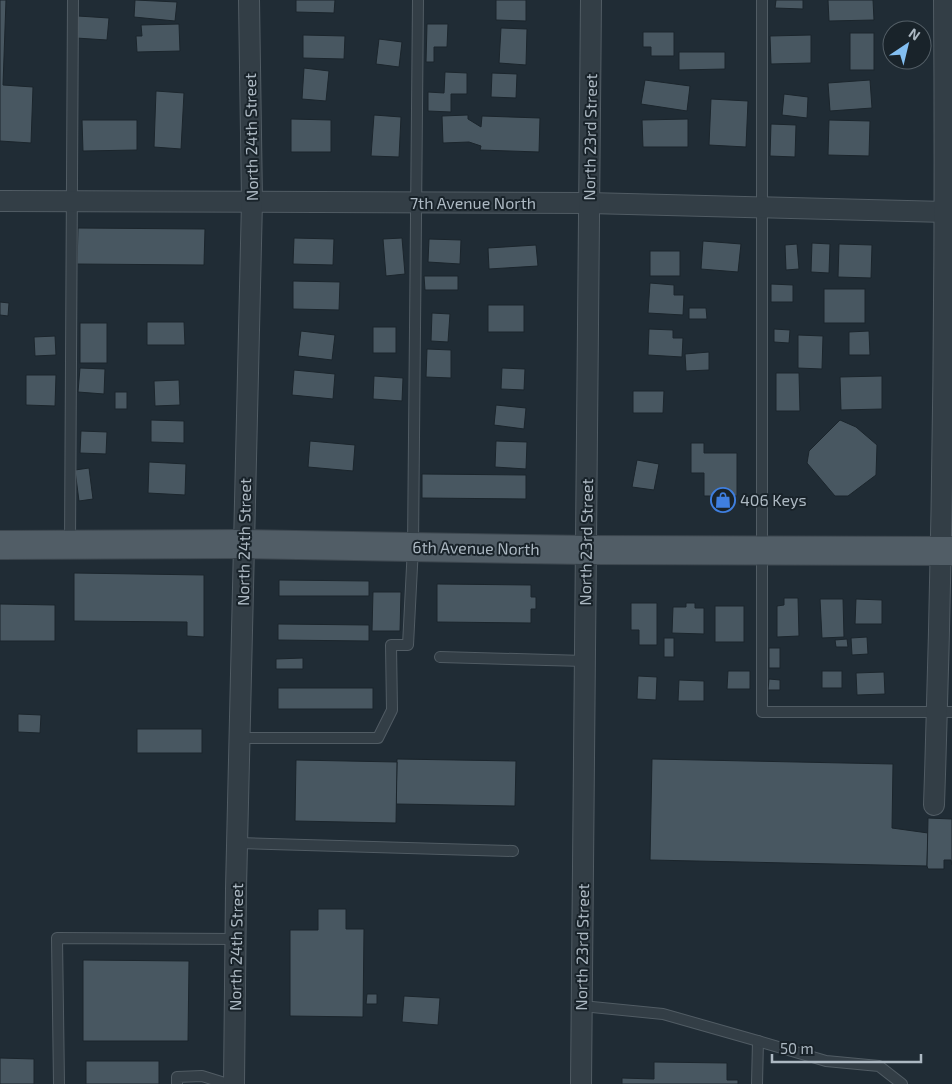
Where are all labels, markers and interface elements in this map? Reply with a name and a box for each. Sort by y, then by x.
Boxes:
north arrow [882,20,932,70]
text: N [906,24,924,44]
street label: North 24th Street [240,73,261,201]
street label: North 23rd Street [579,73,600,201]
street label: 7th Avenue North [410,193,536,212]
street label: North 24th Street [233,478,254,606]
street label: North 23rd Street [575,478,596,606]
shop icon: 406 Keys [710,487,736,513]
place label: 406 Keys [740,490,807,509]
street label: 6th Avenue North [412,537,540,558]
street label: North 24th Street [225,883,246,1011]
street label: North 23rd Street [571,883,592,1011]
scale bar [772,1032,921,1064]
text: 50 m [780,1039,814,1057]

